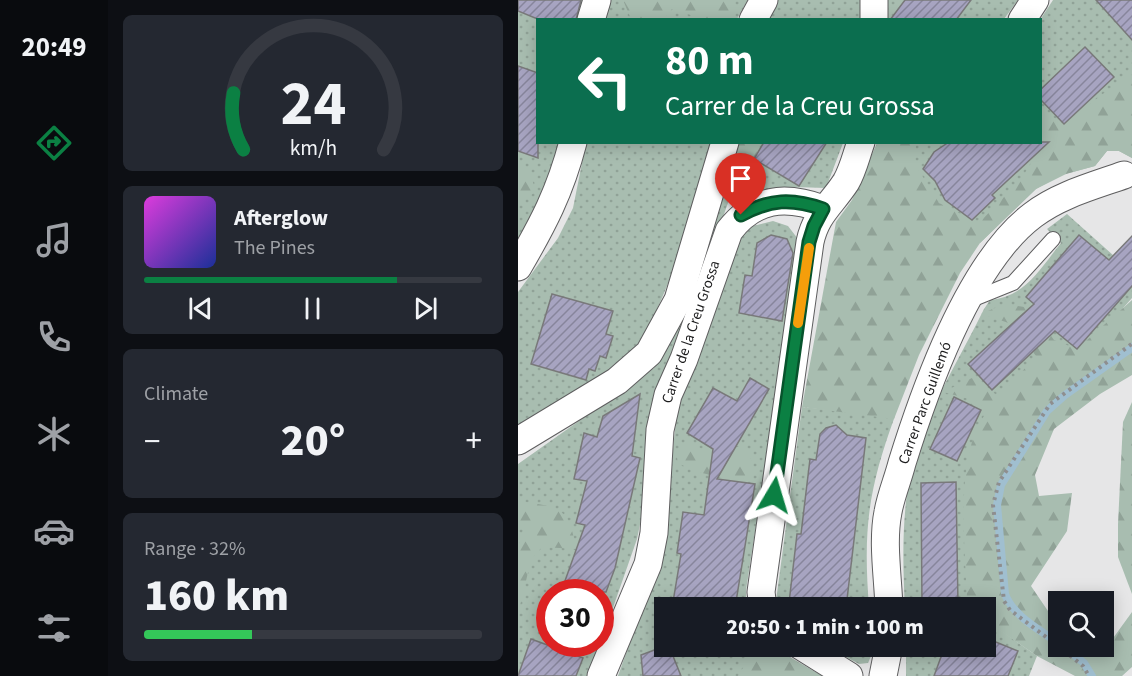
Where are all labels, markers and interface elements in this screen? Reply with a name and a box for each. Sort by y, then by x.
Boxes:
text: 20:49 [21,28,87,67]
text: 80 m [665,31,754,91]
icon: left [566,42,644,120]
text: 24 [280,60,346,149]
text: Carrer de la Creu Grossa [665,87,935,126]
icon: directions [33,122,75,164]
text: km/h [289,133,337,164]
pin [715,153,766,215]
icon: arrive [724,162,757,195]
text: Afterglow [234,202,328,234]
icon: music [33,219,75,261]
text: The Pines [234,234,315,262]
street label: Carrer de la Creu Grossa [657,258,725,406]
icon: previous [184,292,217,325]
icon: pause [296,292,329,325]
icon: next [409,292,442,325]
icon: phone [33,316,75,358]
street label: Carrer Parc Guillemó [893,339,957,467]
text: Climate [144,380,208,408]
text: 20° [281,409,345,473]
icon: climate [33,413,75,455]
text: − [144,418,160,465]
text: + [466,418,482,465]
position arrow [742,463,806,527]
icon: car [33,510,75,552]
text: Range · 32% [144,535,245,563]
text: 160 km [144,564,289,628]
speed limit sign: 30 [536,579,614,657]
map controls [1048,591,1114,657]
button: search [1048,591,1114,657]
icon: filters [33,607,75,649]
text: 20:50 · 1 min · 100 m [726,611,924,643]

